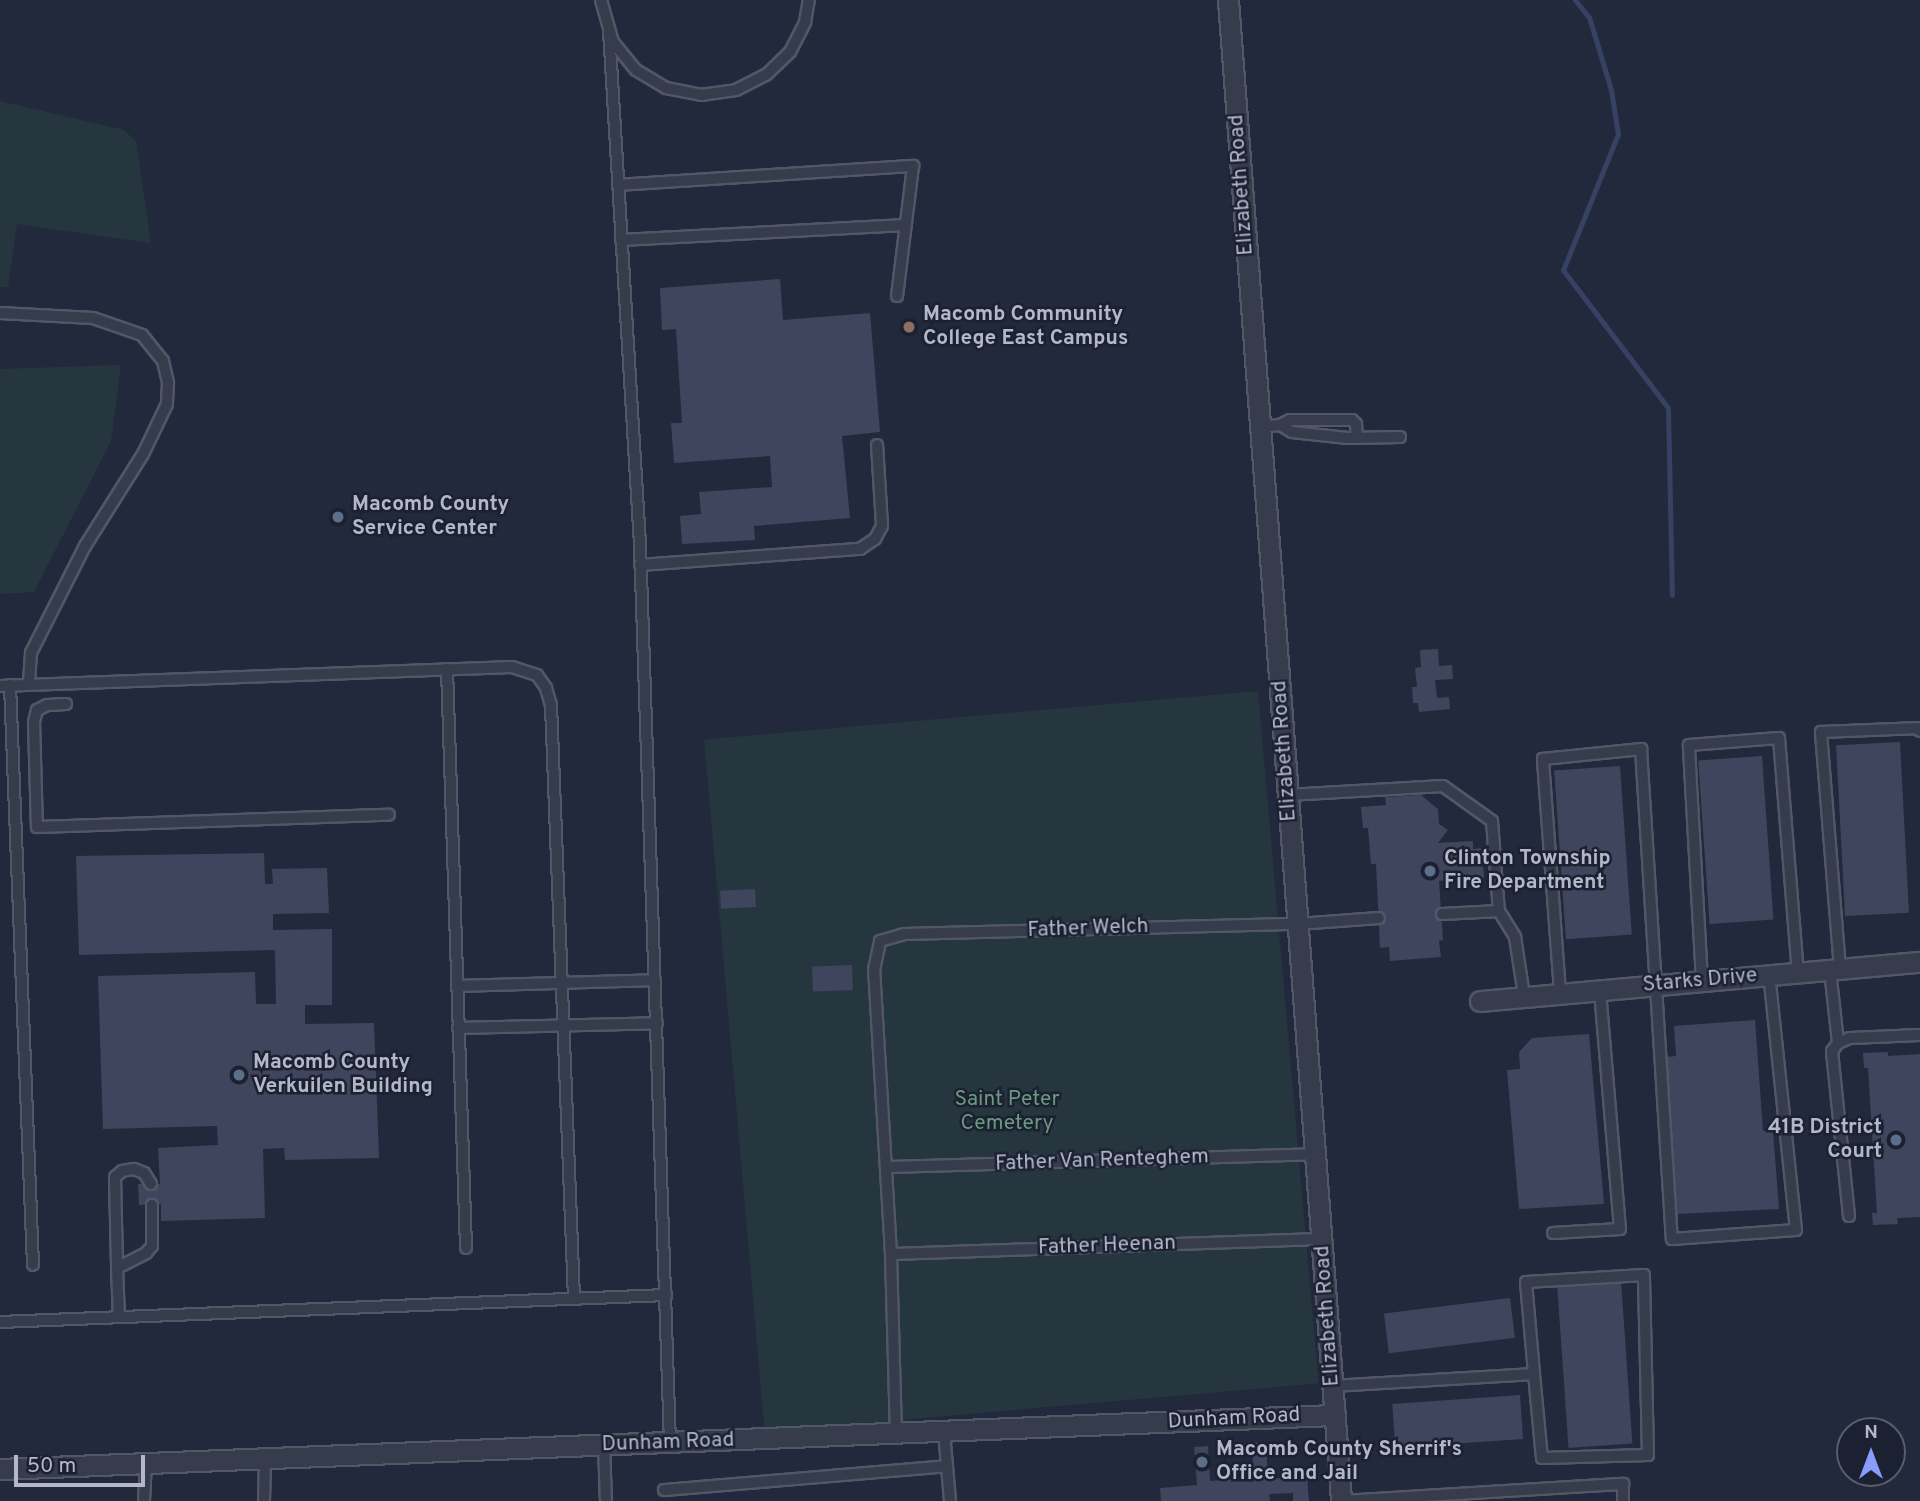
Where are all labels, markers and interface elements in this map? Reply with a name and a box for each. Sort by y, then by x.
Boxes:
street label: Elizabeth Road [1225,114,1259,256]
place label: Macomb Community College East Campus [923,302,1128,352]
marker: Macomb Community College East Campus [901,319,917,335]
place label: Macomb County Service Center [352,492,509,542]
marker: Macomb County Service Center [330,509,346,525]
street label: Elizabeth Road [1268,680,1302,822]
place label: Clinton Township Fire Department [1444,846,1611,896]
marker: Clinton Township Fire Department [1422,863,1438,879]
street label: Father Welch [1027,914,1149,944]
street label: Starks Drive [1642,963,1758,999]
place label: Macomb County Verkuilen Building [253,1050,433,1100]
marker: Macomb County Verkuilen Building [231,1067,247,1083]
park label: Saint Peter Cemetery [954,1087,1060,1137]
place label: 41B District Court [1768,1115,1882,1165]
marker: 41B District Court [1888,1132,1904,1148]
street label: Father Van Renteghem [994,1145,1210,1177]
street label: Father Heenan [1038,1231,1176,1261]
street label: Elizabeth Road [1311,1245,1345,1387]
street label: Dunham Road [1167,1403,1301,1435]
north arrow [1836,1417,1906,1487]
text: N [1864,1421,1878,1445]
street label: Dunham Road [601,1428,735,1458]
place label: Macomb County Sherrif's Office and Jail [1216,1437,1462,1487]
scale bar [18,1442,149,1486]
text: 50 m [27,1453,76,1480]
marker: Macomb County Sherrif's Office and Jail [1194,1454,1210,1470]

